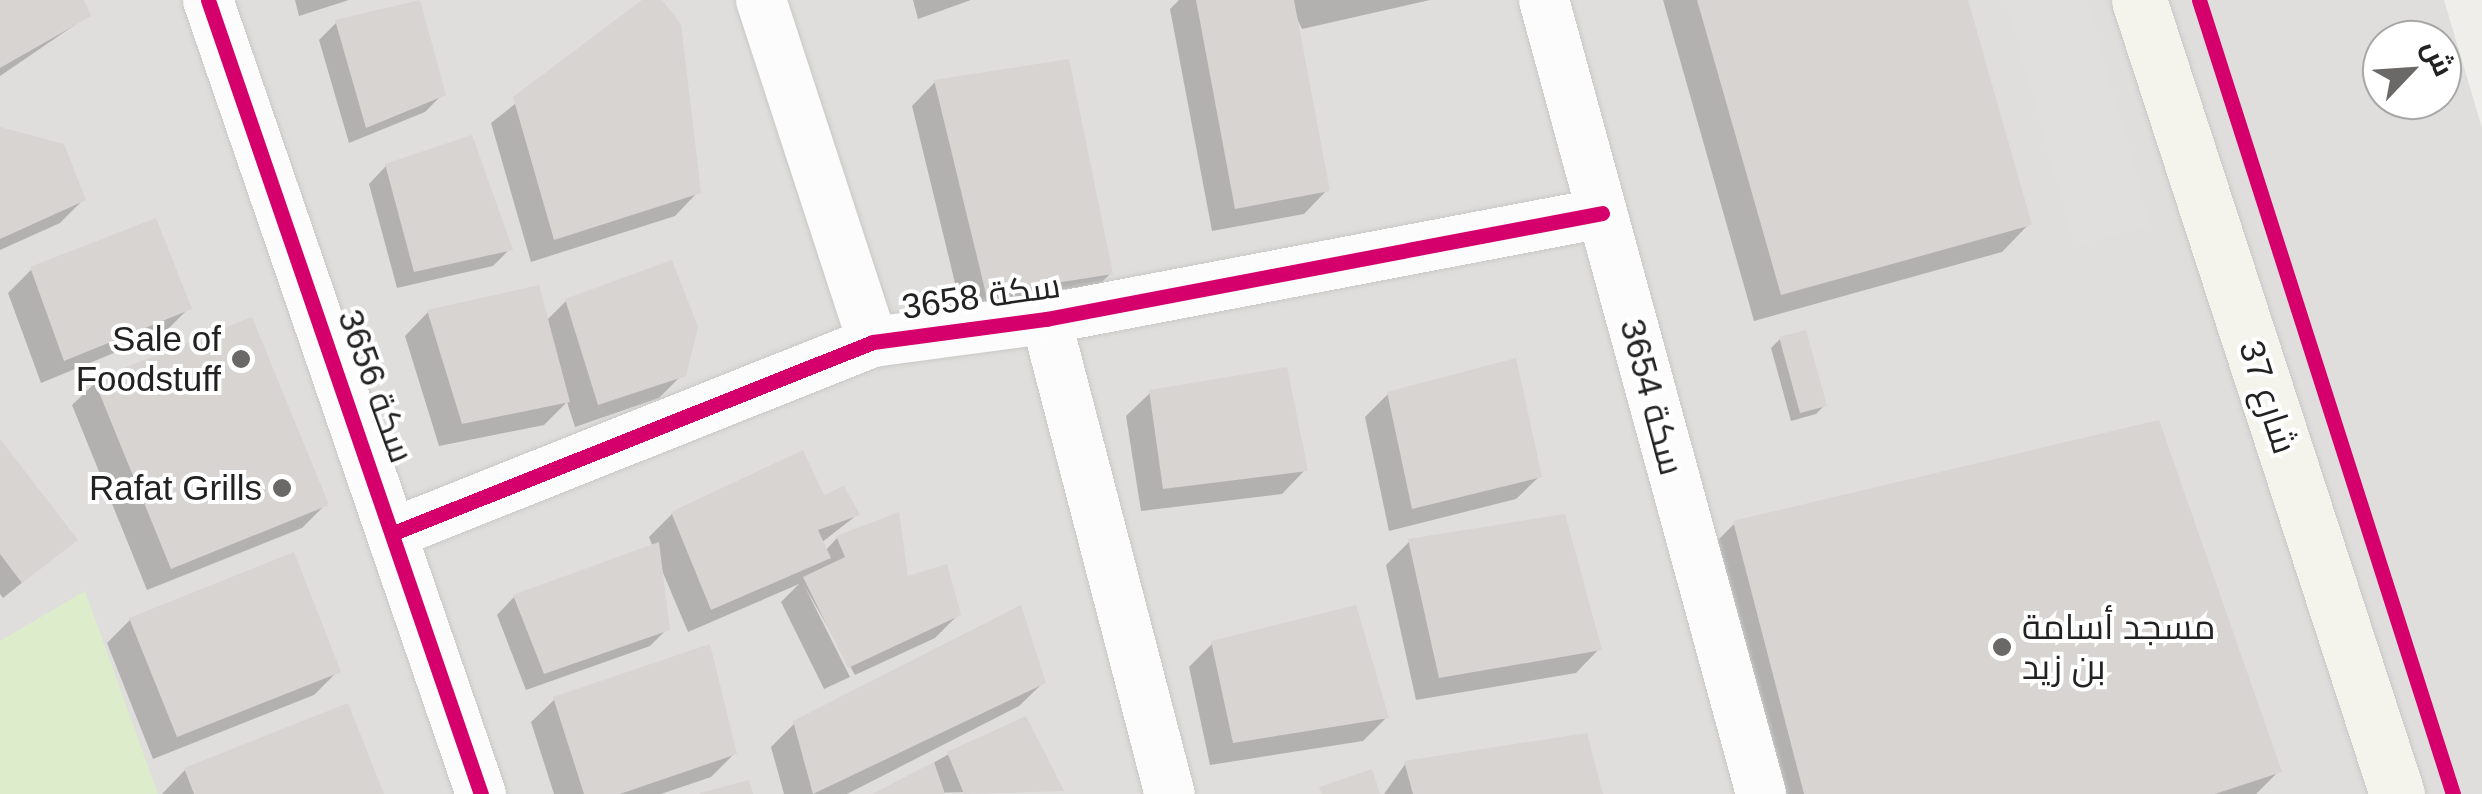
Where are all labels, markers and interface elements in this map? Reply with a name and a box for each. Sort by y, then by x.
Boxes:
north arrow [2362,20,2462,120]
text: ش [2416,35,2459,81]
street label: سكة 3658 [899,264,1063,328]
street label: سكة 3656 [329,304,423,468]
street label: سكة 3654 [1611,314,1693,480]
place label: Sale of Foodstuff [76,318,221,400]
street label: شارع 37 [2230,335,2306,459]
marker: Sale of Foodstuff [230,348,252,370]
place label: Rafat Grills [89,467,262,509]
marker: Rafat Grills [271,477,293,499]
place label: مسجد أسامة بن زيد [2022,606,2216,688]
marker: مسجد أسامة بن زيد [1991,636,2013,658]

